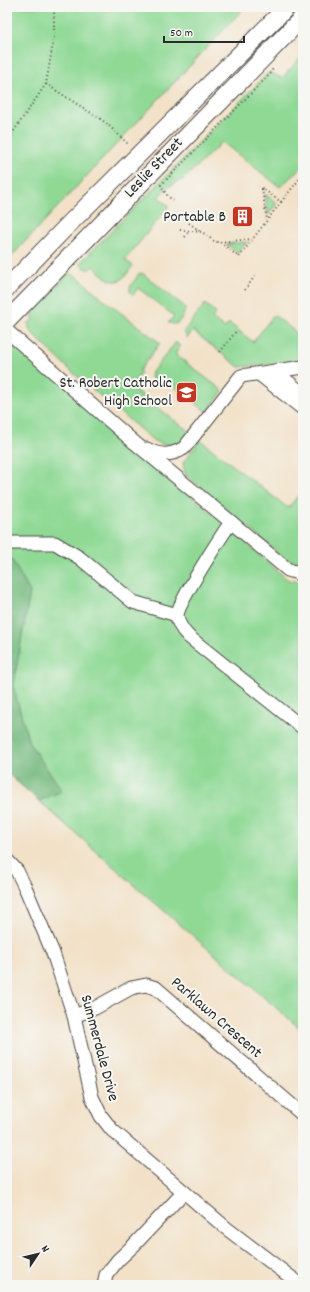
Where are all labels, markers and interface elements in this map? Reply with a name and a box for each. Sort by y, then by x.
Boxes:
scale bar [164,18,244,44]
text: 50 m [170,25,193,42]
street label: Leslie Street [119,132,189,204]
building icon: Portable B [229,204,255,230]
place label: Portable B [163,206,226,229]
place label: St. Robert Catholic High School [59,372,172,413]
school or university icon: St. Robert Catholic High School [174,379,200,405]
street label: Parklawn Crescent [165,972,267,1064]
street label: Summerdale Drive [74,992,124,1104]
north arrow [18,1234,58,1274]
text: N [36,1243,53,1257]

